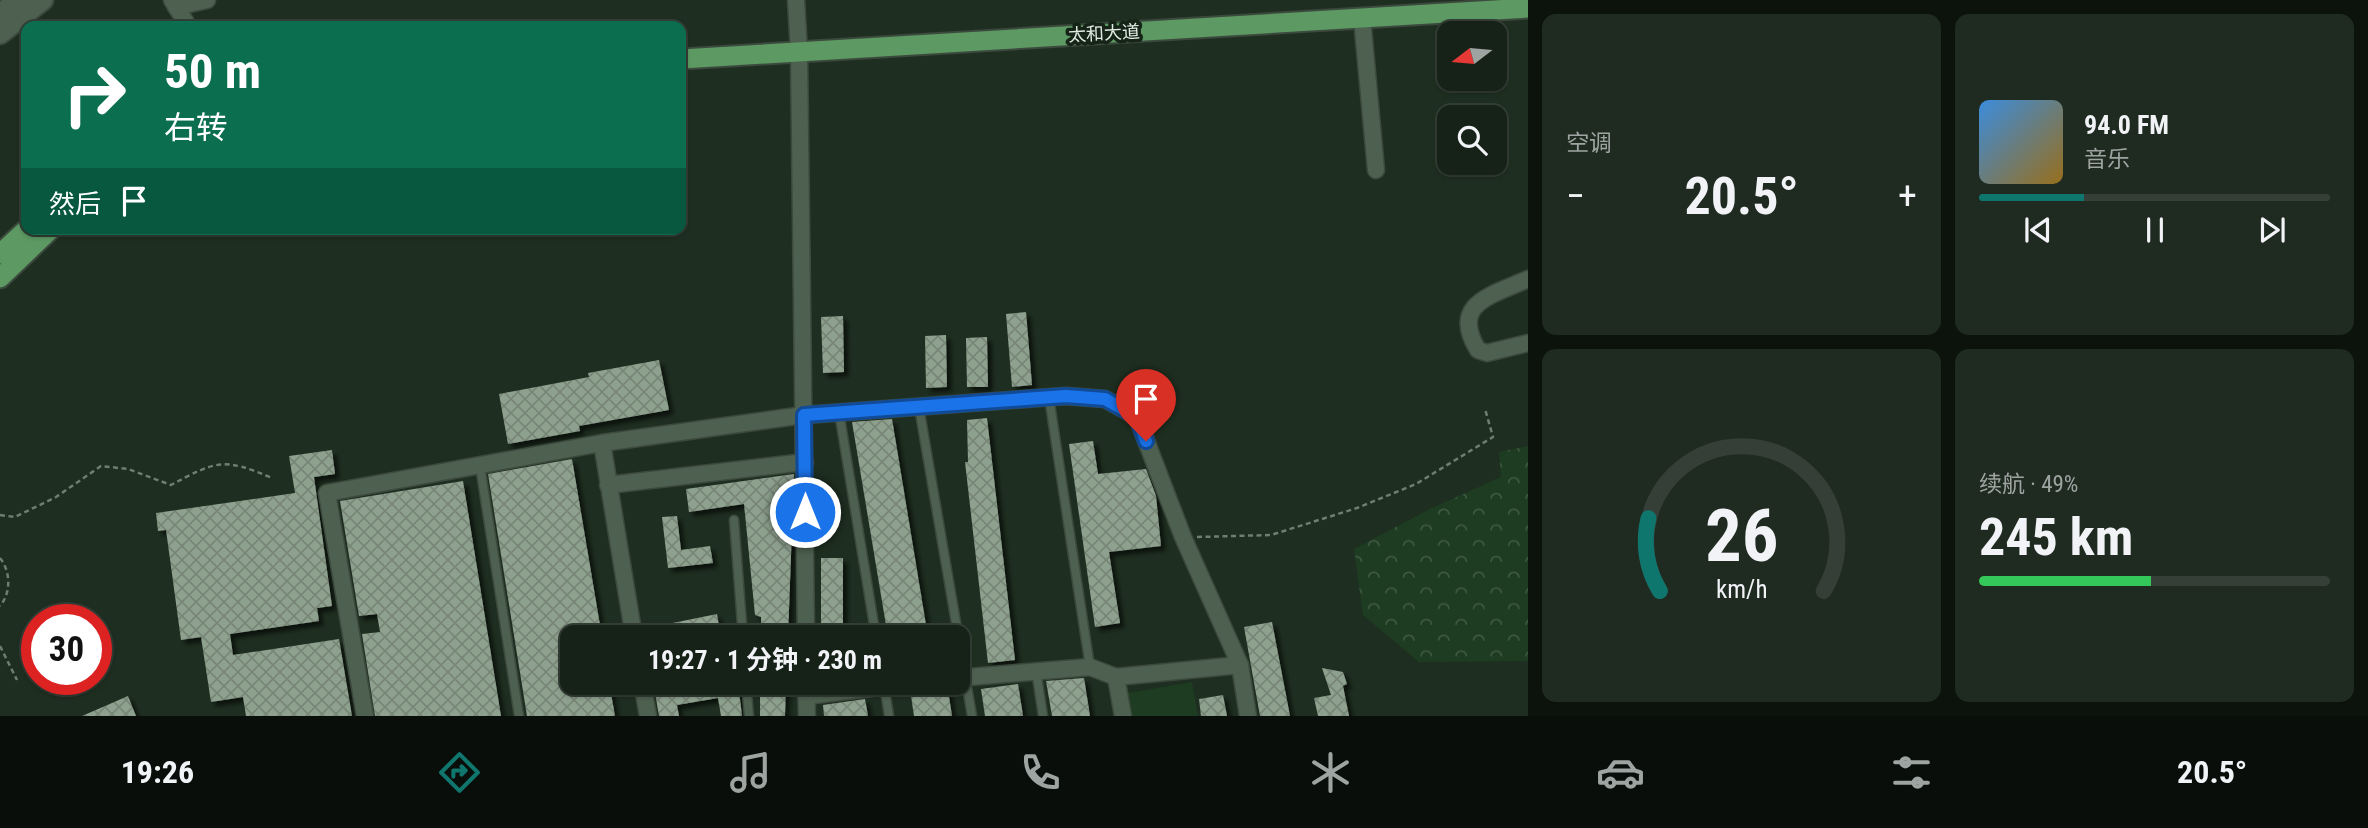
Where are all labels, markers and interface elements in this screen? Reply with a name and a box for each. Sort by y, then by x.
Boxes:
street label: 太和大道 [1067,21,1141,45]
north arrow [1437,21,1507,91]
map controls [1437,21,1507,175]
text: 50 m [164,43,261,100]
icon: right [49,49,140,140]
button: search [1437,105,1507,175]
text: 右转 [164,109,228,147]
text: 94.0 FM [2084,110,2169,140]
text: 空调 [1566,130,1612,157]
text: 音乐 [2084,146,2130,173]
text: 20.5° [1684,166,1799,227]
text: − [1566,174,1585,218]
text: + [1898,174,1917,218]
icon: arrive [115,182,153,220]
text: 然后 [49,189,101,219]
icon: previous [2019,211,2057,249]
icon: pause [2136,211,2174,249]
icon: next [2253,211,2291,249]
pin [1116,369,1176,441]
icon: arrive [1127,380,1165,418]
text: 续航 · 49% [1979,471,2078,498]
position arrow [768,475,842,549]
text: 26 [1705,494,1778,580]
text: 245 km [1979,507,2133,568]
text: km/h [1716,575,1767,604]
speed limit sign: 30 [21,604,112,695]
text: 19:27 · 1 分钟 · 230 m [648,645,882,675]
icon: directions [435,748,484,797]
icon: music [726,748,775,797]
icon: phone [1016,748,1065,797]
icon: climate [1306,748,1355,797]
icon: car [1596,748,1645,797]
icon: filters [1887,748,1936,797]
text: 19:26 [121,753,194,791]
text: 20.5° [2177,753,2247,791]

